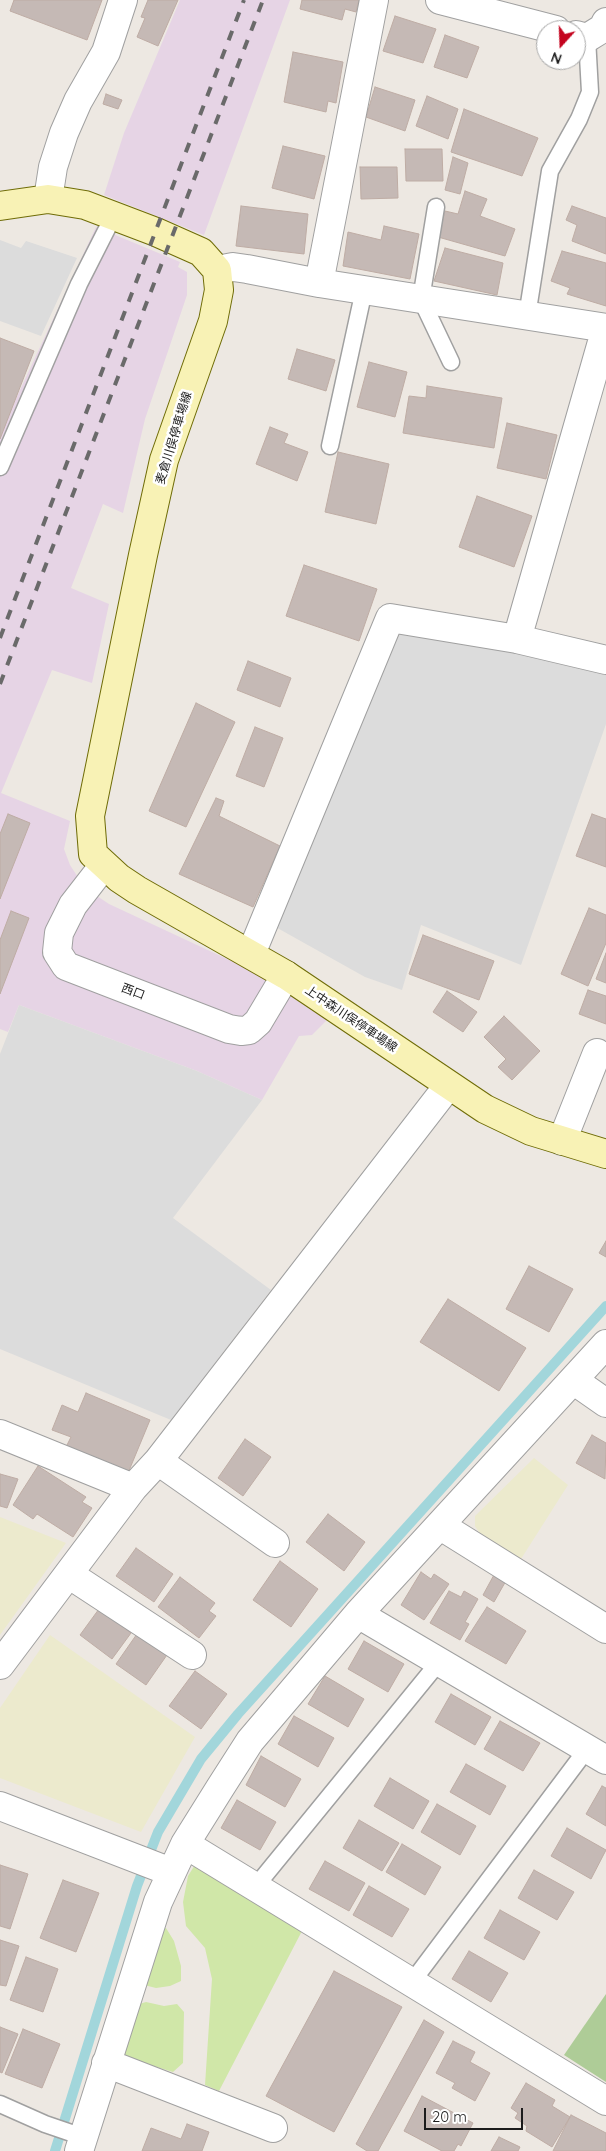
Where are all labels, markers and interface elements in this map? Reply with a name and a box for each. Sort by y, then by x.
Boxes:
north arrow [536,20,586,70]
text: N [548,48,564,68]
street label: 麦倉川俣停車場線 [153,390,195,486]
street label: 西口 [119,981,147,1003]
street label: 上中森川俣停車場線 [302,983,400,1055]
scale bar [426,2098,525,2130]
text: 20 m [432,2107,467,2126]

